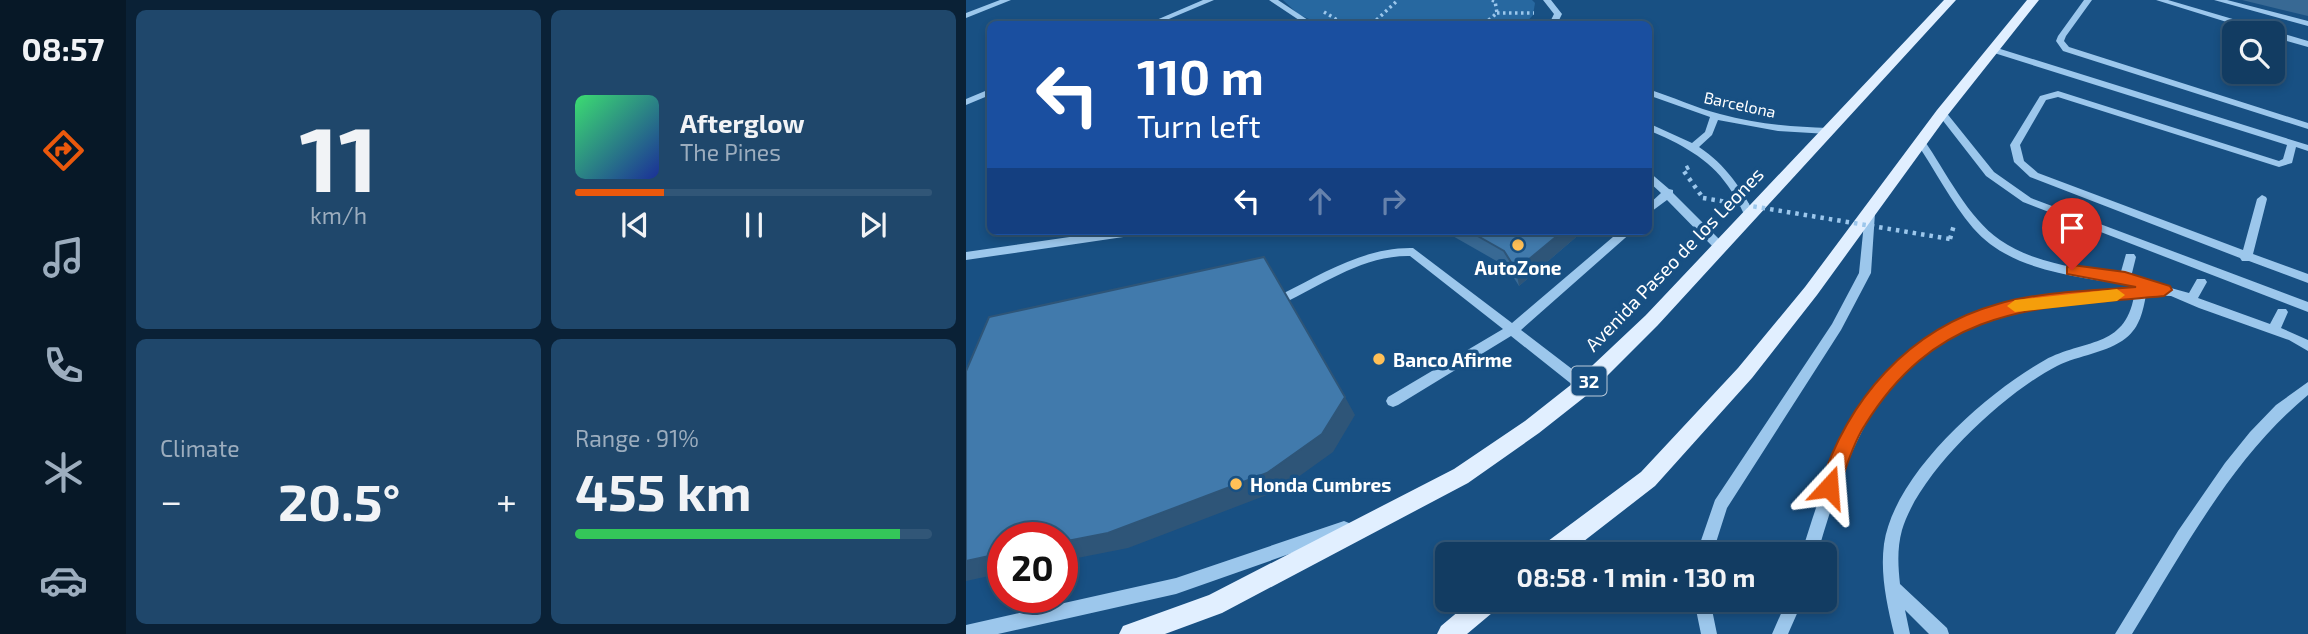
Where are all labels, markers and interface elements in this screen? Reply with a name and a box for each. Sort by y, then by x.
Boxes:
map controls [2222,21,2285,84]
button: search [2222,21,2285,84]
text: 08:57 [22,29,104,67]
text: 110 m [1137,46,1264,105]
icon: left [1022,49,1113,140]
street label: Barcelona [1702,87,1778,121]
text: 11 [299,101,378,210]
text: Turn left [1137,106,1261,144]
text: Afterglow [680,107,805,138]
icon: directions [39,126,88,175]
text: The Pines [680,138,781,166]
street label: Avenida Paseo de los Leones [1580,162,1768,356]
icon: left [1228,182,1266,220]
icon: ahead [1301,182,1339,220]
icon: right [1374,182,1412,220]
pin [2042,198,2102,270]
text: km/h [310,201,367,229]
icon: previous [616,206,654,244]
icon: pause [735,206,773,244]
icon: next [854,206,892,244]
icon: arrive [2053,209,2091,247]
icon: music [39,233,88,282]
marker: AutoZone [1510,237,1526,253]
place label: AutoZone [1474,256,1562,279]
icon: phone [39,341,88,390]
place label: Banco Afirme [1393,348,1513,371]
marker: Banco Afirme [1371,351,1387,367]
road number: 32 [1572,366,1606,396]
text: Range · 91% [575,424,699,452]
text: Climate [160,434,240,462]
icon: climate [39,448,88,497]
position arrow [1792,450,1866,524]
text: 455 km [575,459,752,521]
text: 20.5° [278,469,400,531]
place label: Honda Cumbres [1250,473,1391,496]
marker: Honda Cumbres [1228,476,1244,492]
text: − [160,477,182,523]
text: + [496,477,517,523]
speed limit sign: 20 [987,522,1078,613]
icon: car [39,556,88,605]
text: 08:58 · 1 min · 130 m [1517,561,1755,592]

